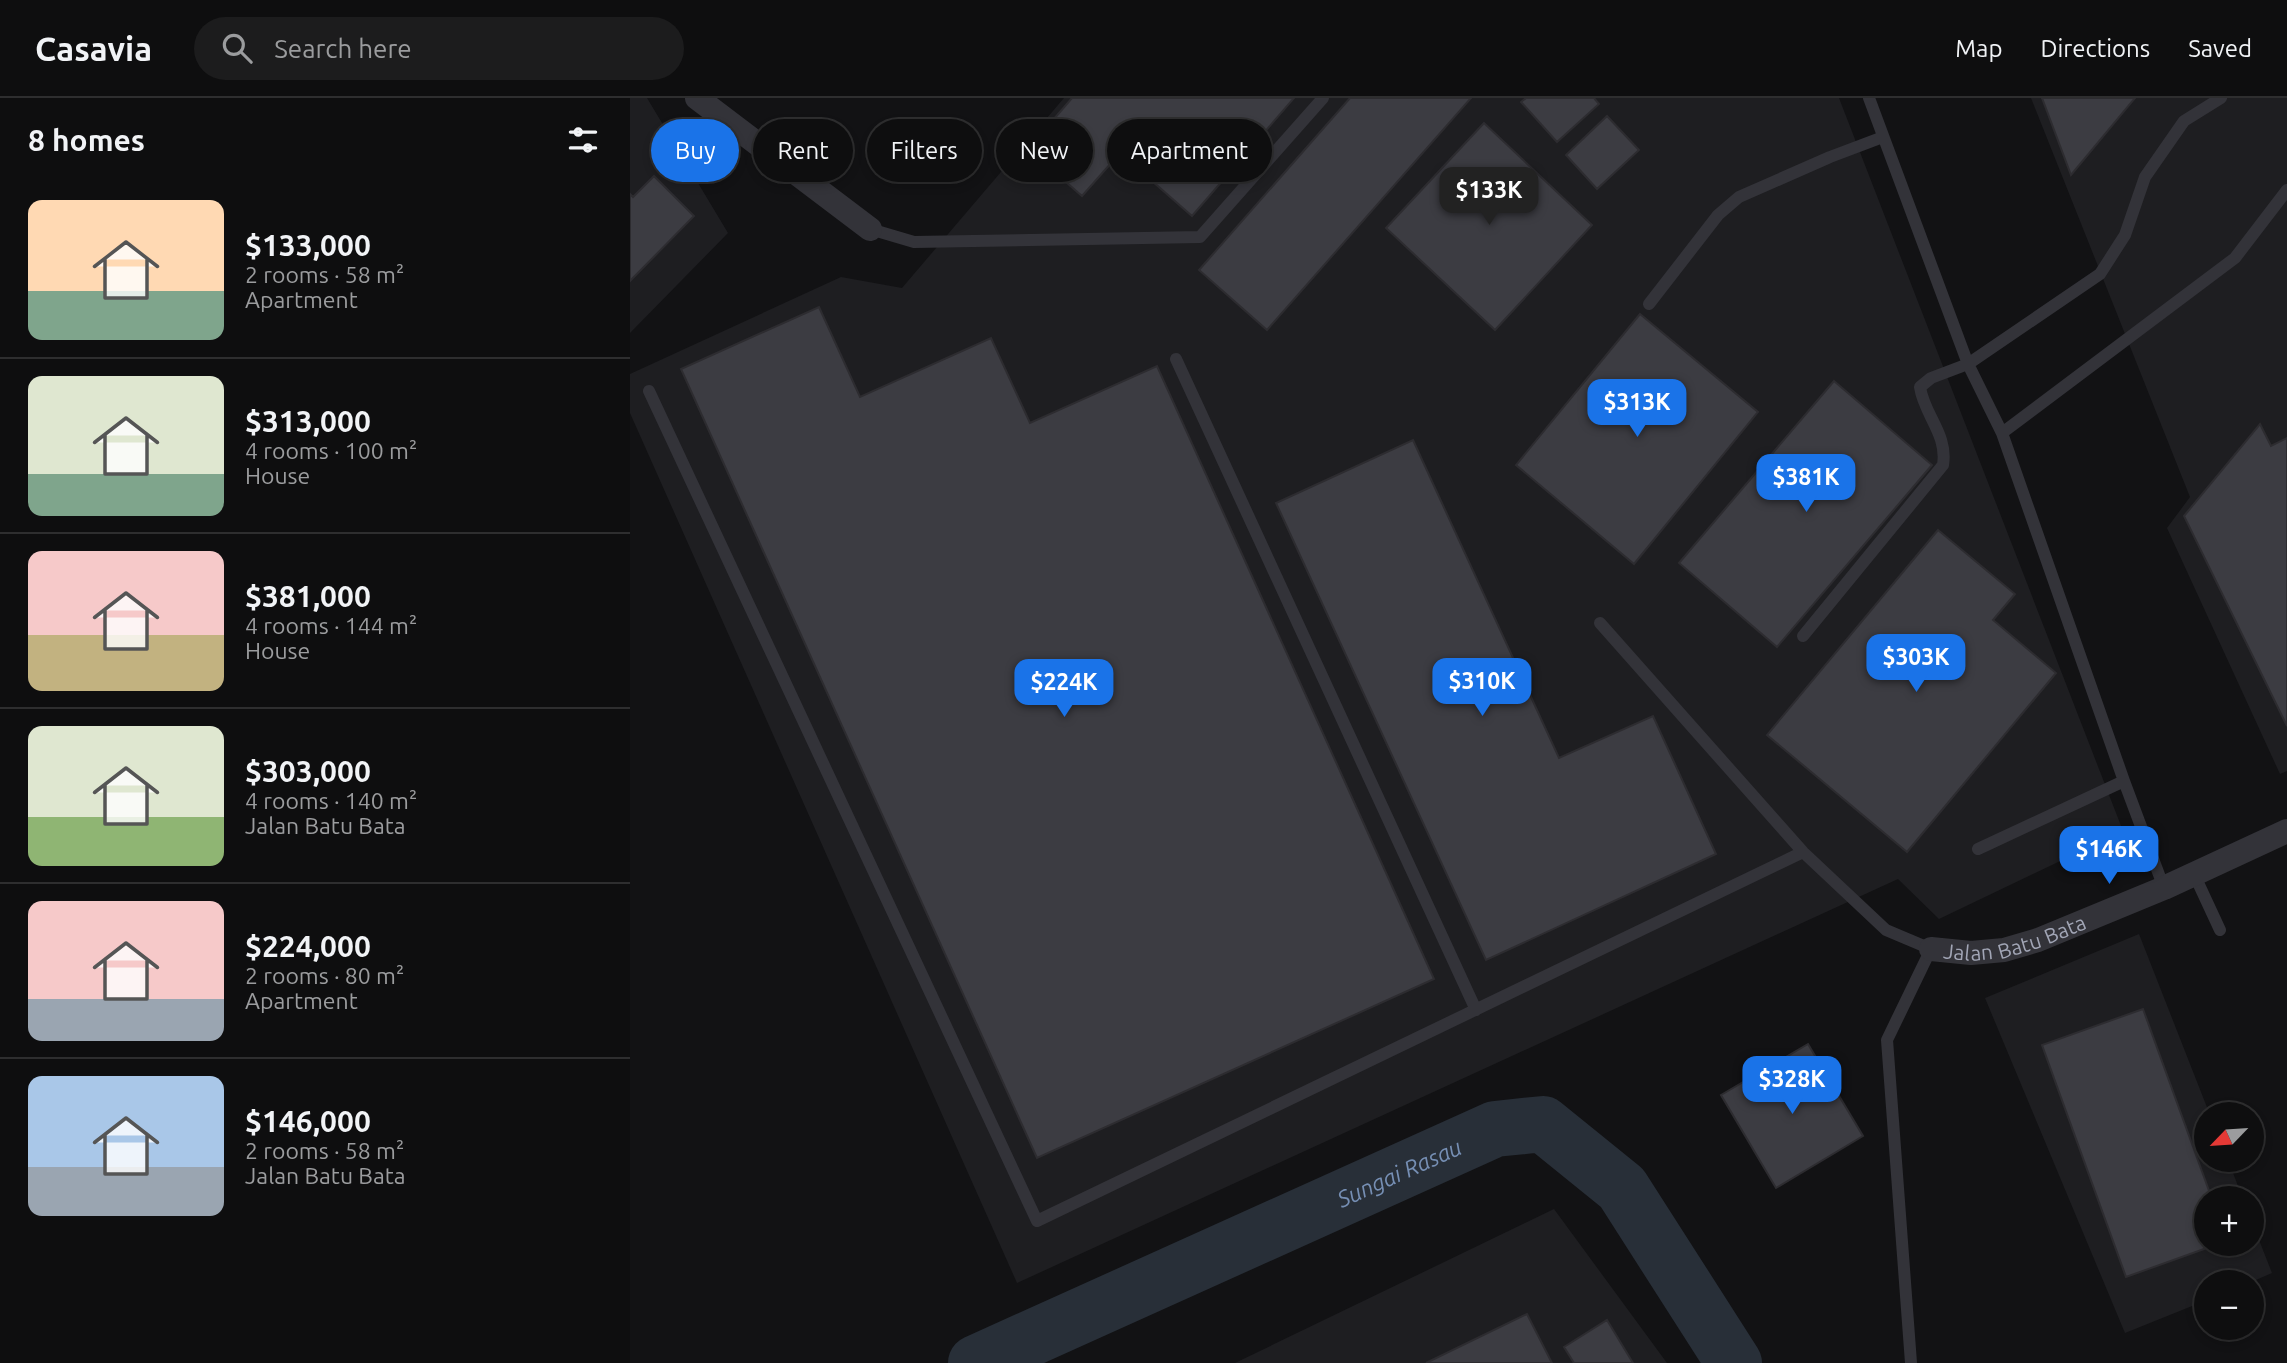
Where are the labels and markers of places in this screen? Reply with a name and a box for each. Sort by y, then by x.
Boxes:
pin: $133K [1440,167,1538,227]
pin: $313K [1588,380,1686,439]
pin: $381K [1757,454,1855,514]
pin: $303K [1867,634,1965,694]
pin: $310K [1433,658,1531,718]
pin: $224K [1015,660,1113,719]
pin: $146K [2060,826,2158,886]
pin: $328K [1743,1056,1841,1116]

